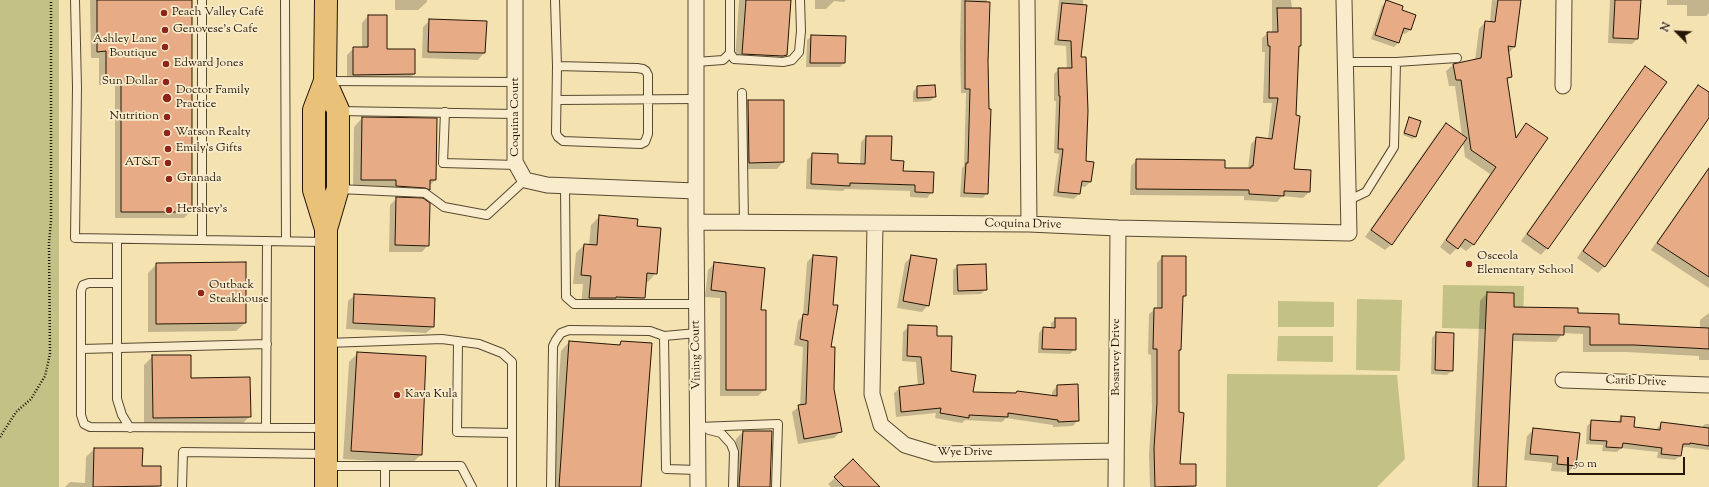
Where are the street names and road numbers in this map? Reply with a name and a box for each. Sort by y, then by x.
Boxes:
street label: Coquina Court [509,77,523,157]
street label: Coquina Drive [984,217,1062,233]
street label: Bosarvey Drive [1110,318,1124,396]
street label: Vining Court [689,320,705,390]
street label: Carib Drive [1605,374,1667,390]
street label: Wye Drive [937,446,993,460]

